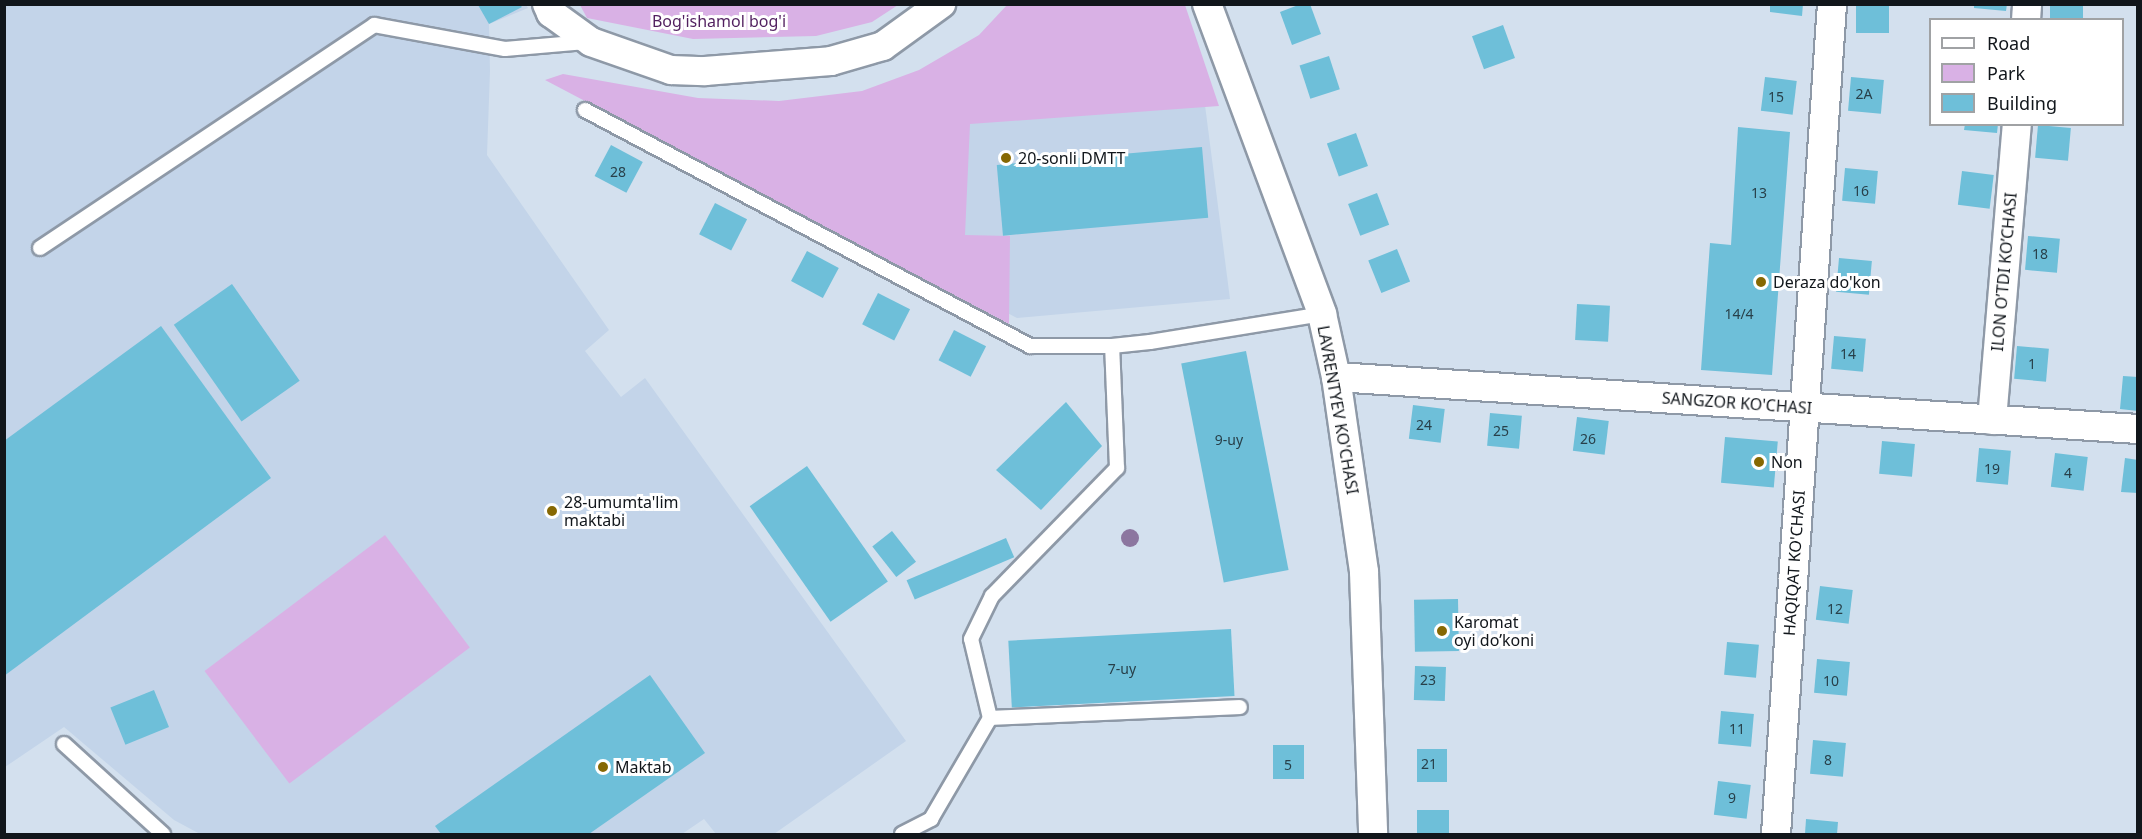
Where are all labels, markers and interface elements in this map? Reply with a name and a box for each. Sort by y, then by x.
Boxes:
park label: Bog'ishamol bog'i [652,11,786,31]
legend [1929,18,2124,126]
text: Road [1987,31,2030,55]
text: Park [1987,61,2025,85]
house number: 2A [1856,86,1872,102]
house number: 15 [1768,89,1784,105]
text: Building [1987,91,2057,115]
place label: 20-sonli DMTT [1018,148,1125,168]
marker: 20-sonli DMTT [999,151,1013,165]
house number: 28 [610,164,626,180]
house number: 16 [1853,183,1869,199]
house number: 13 [1751,185,1767,201]
street label: ILON O’TDI KO’CHASI [1987,192,2021,352]
house number: 18 [2032,246,2048,262]
place label: Deraza do'kon [1773,272,1881,292]
marker: Deraza do'kon [1754,275,1768,289]
house number: 14/4 [1724,306,1754,322]
street label: LAVRENTYEV KO'CHASI [1314,324,1362,496]
house number: 14 [1840,346,1856,362]
house number: 1 [2028,356,2036,372]
street label: SANGZOR KO'CHASI [1661,388,1813,418]
house number: 24 [1416,417,1432,433]
house number: 25 [1493,423,1509,439]
house number: 26 [1580,431,1596,447]
house number: 9-uy [1215,432,1243,448]
place label: Non [1771,452,1803,472]
marker: Non [1752,455,1766,469]
house number: 19 [1984,461,2000,477]
house number: 4 [2064,465,2072,481]
street label: HAQIQAT KO'CHASI [1779,489,1809,637]
place label: 28-umumta'lim maktabi [564,492,679,530]
marker: 28-umumta'lim maktabi [545,504,559,518]
house number: 12 [1827,601,1843,617]
place label: Karomat oyi do’koni [1454,612,1534,650]
marker: Karomat oyi do’koni [1435,624,1449,638]
house number: 7-uy [1108,661,1136,677]
house number: 23 [1420,672,1436,688]
house number: 10 [1823,673,1839,689]
house number: 11 [1729,721,1745,737]
house number: 8 [1824,752,1832,768]
house number: 21 [1421,756,1437,772]
place label: Maktab [615,757,672,777]
house number: 5 [1284,757,1292,773]
marker: Maktab [596,760,610,774]
house number: 9 [1728,790,1736,806]

